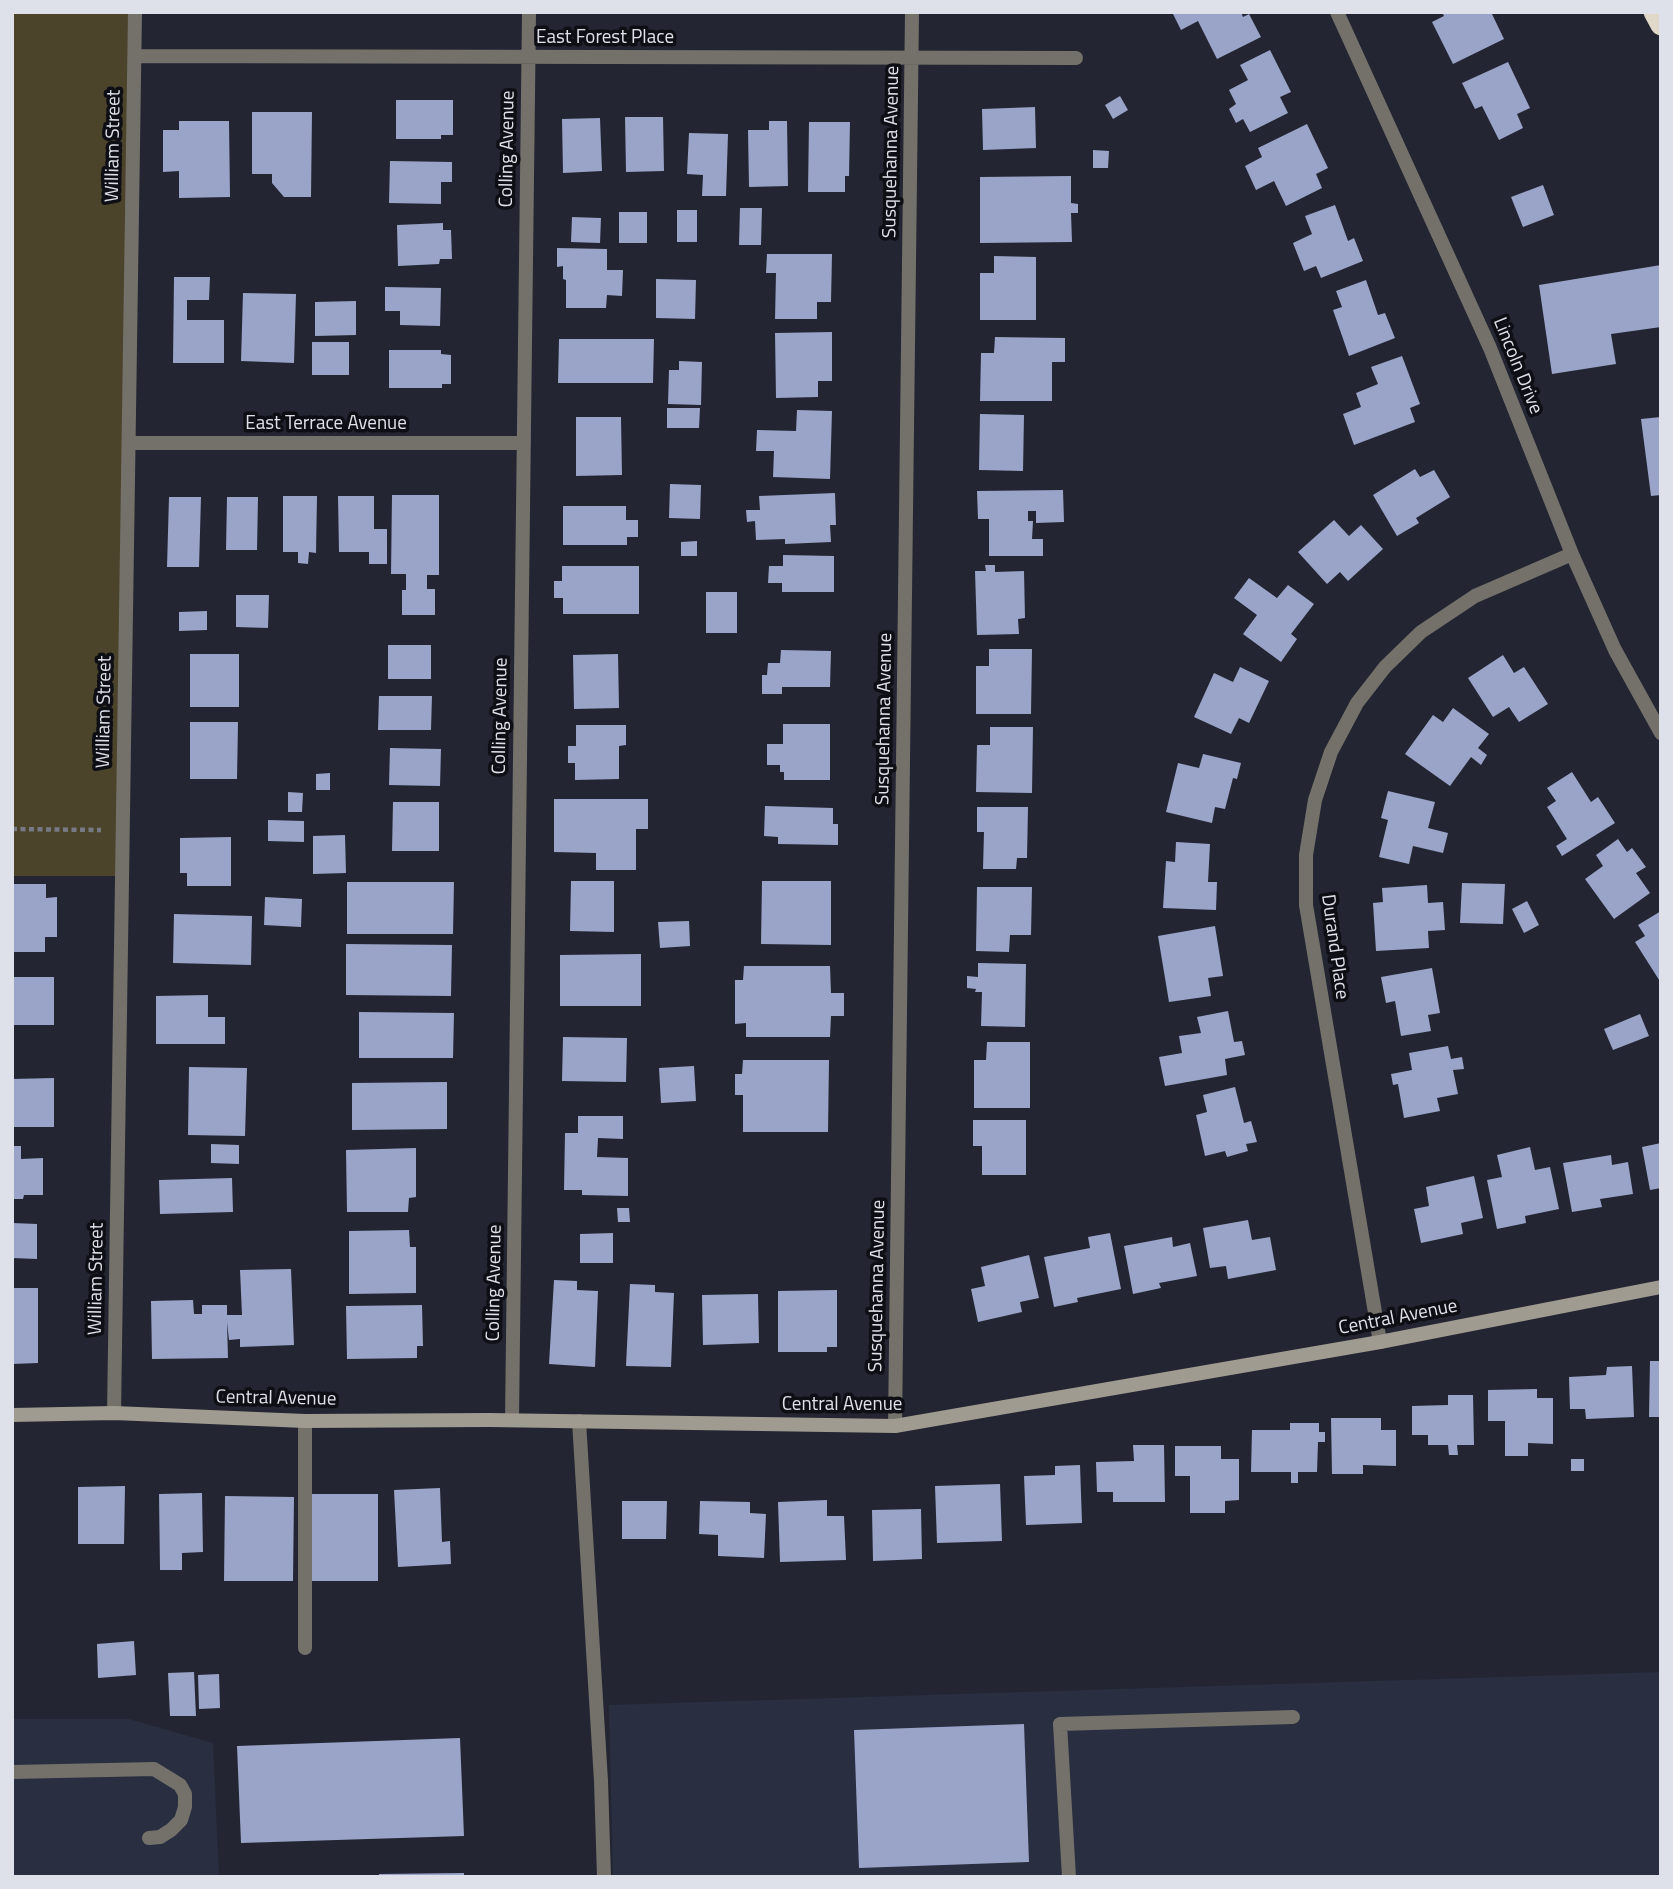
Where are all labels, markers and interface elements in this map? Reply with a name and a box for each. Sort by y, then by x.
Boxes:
street label: East Forest Place [536,27,674,49]
street label: Susquehanna Avenue [879,66,905,238]
street label: William Street [102,90,126,202]
street label: Colling Avenue [496,90,520,208]
street label: Lincoln Drive [1487,314,1547,418]
street label: East Terrace Avenue [245,413,407,435]
street label: Susquehanna Avenue [872,633,898,805]
street label: William Street [93,656,117,768]
street label: Colling Avenue [489,657,513,775]
street label: Durand Place [1315,893,1353,1001]
street label: Susquehanna Avenue [865,1200,891,1372]
street label: William Street [85,1223,109,1335]
street label: Colling Avenue [483,1224,507,1342]
street label: Central Avenue [1337,1295,1459,1341]
street label: Central Avenue [215,1387,337,1411]
street label: Central Avenue [782,1394,902,1416]

